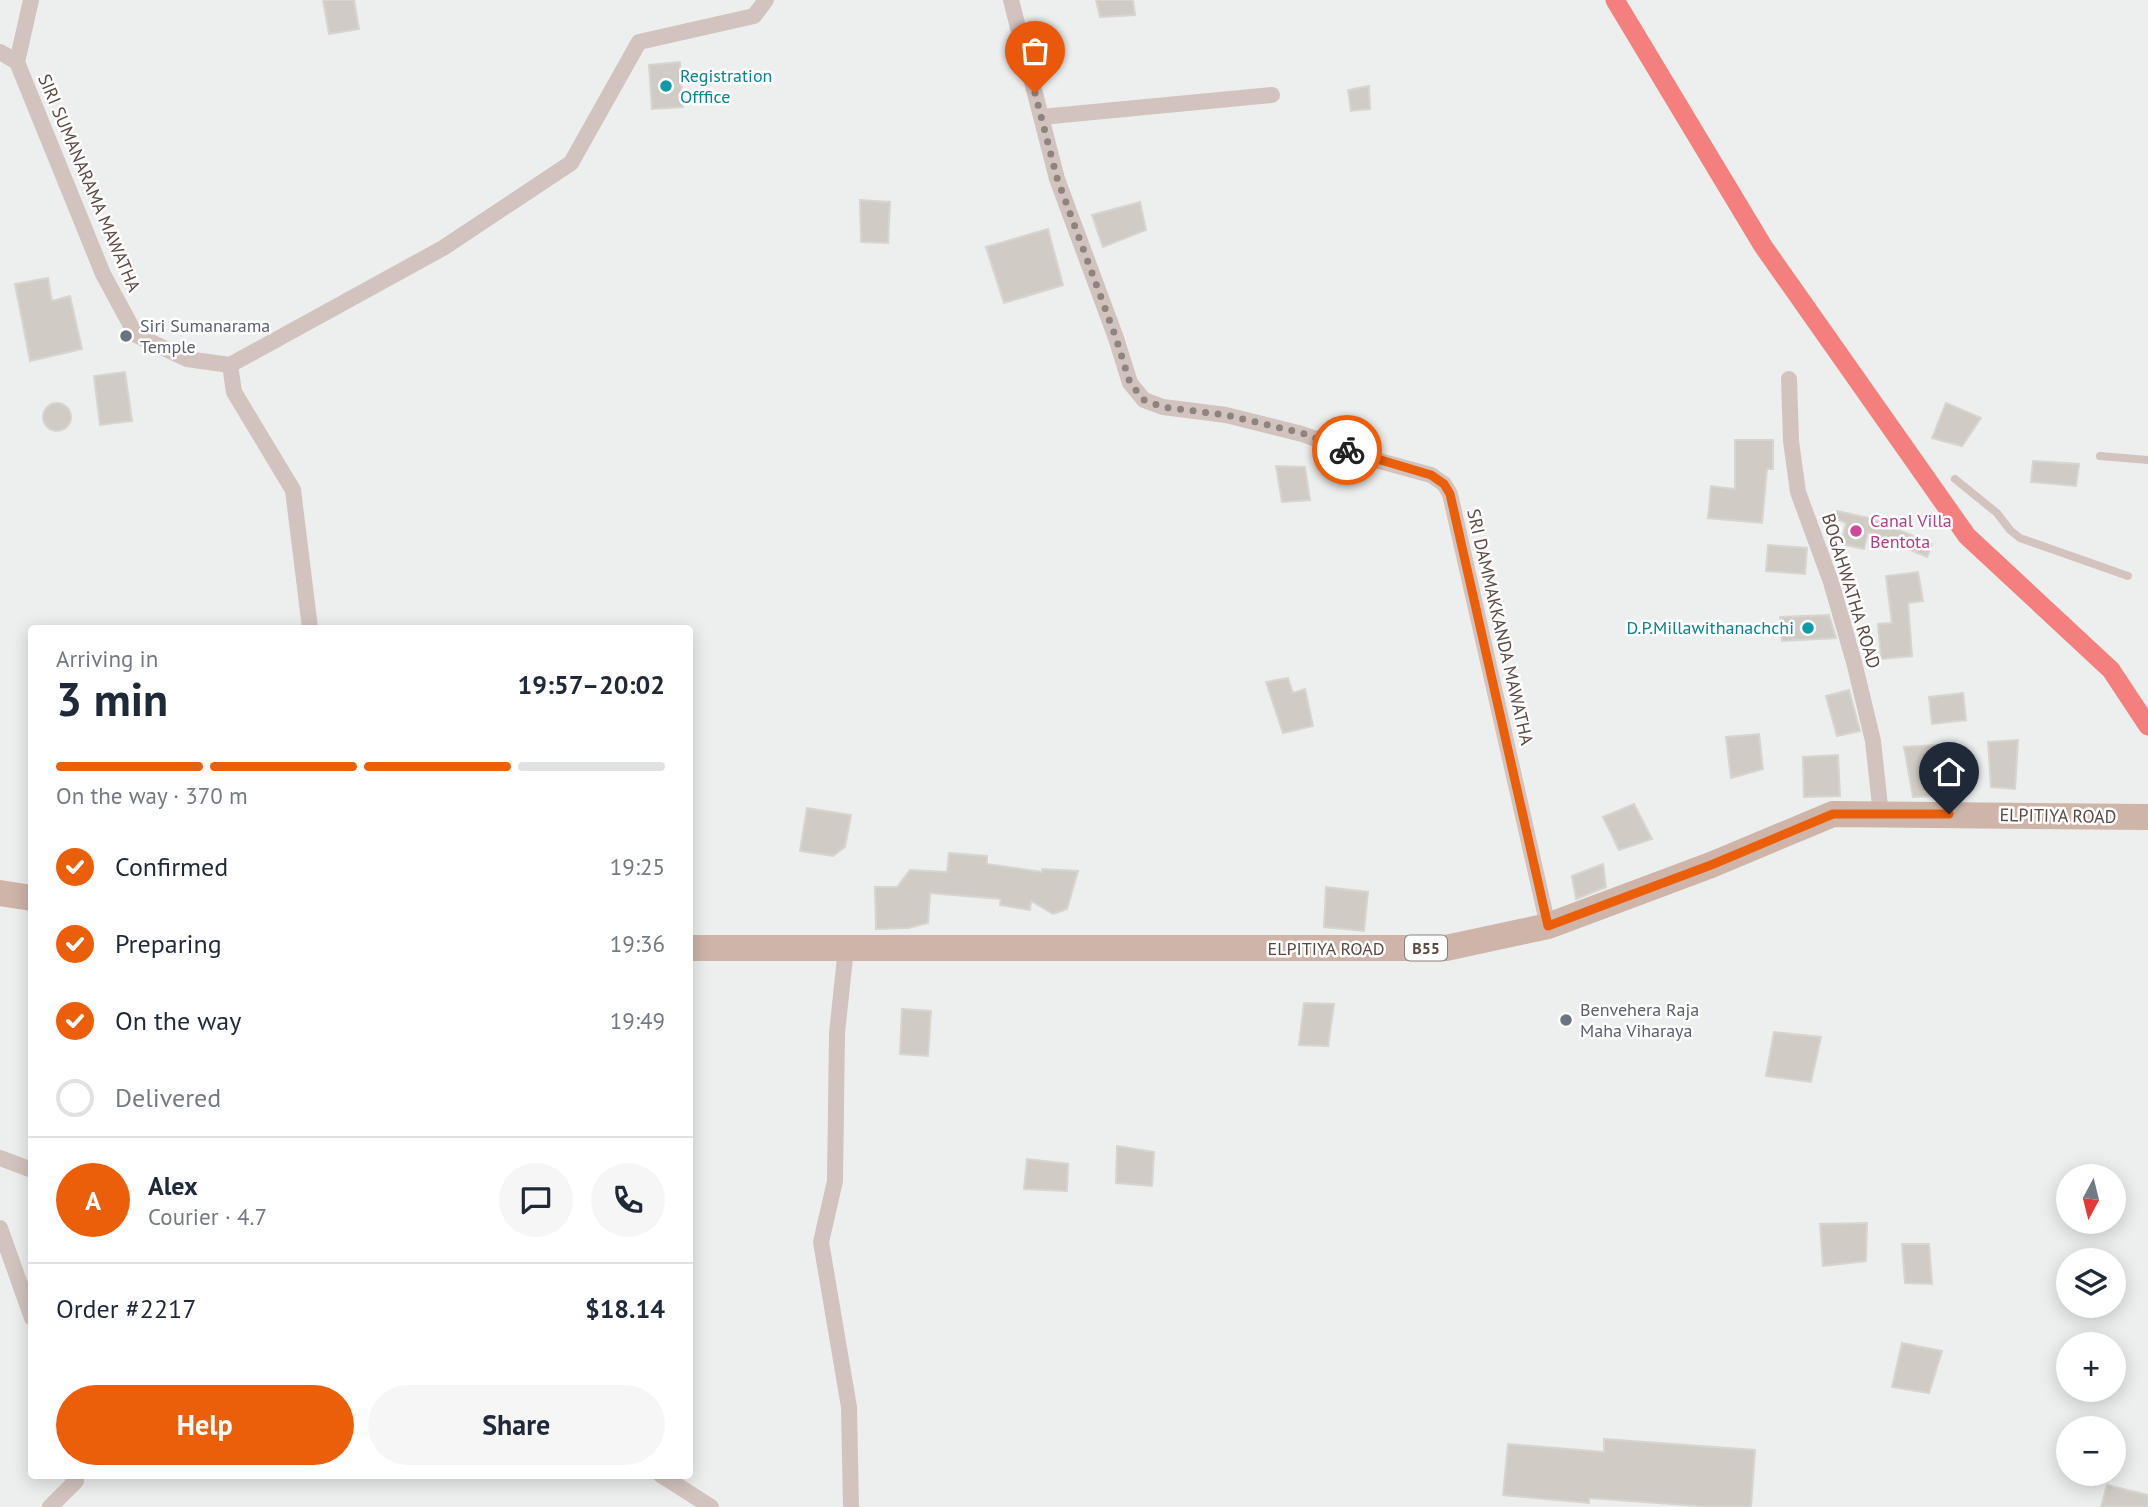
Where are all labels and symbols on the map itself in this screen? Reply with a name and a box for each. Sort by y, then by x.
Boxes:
pin [1005,21,1065,93]
place label: Registration Offfice [680,64,772,108]
street label: SIRI SUMANARAMA MAWATHA [33,70,146,296]
marker: Registration Offfice [658,78,674,94]
place label: Siri Sumanarama Temple [140,314,270,358]
marker: Siri Sumanarama Temple [118,328,134,344]
courier [1312,415,1382,485]
street label: SRI DAMMAKKANDA MAWATHA [1462,507,1539,748]
place label: Canal Villa Bentota [1870,509,1952,553]
street label: BOGAHWATHA ROAD [1817,511,1886,671]
marker: Canal Villa Bentota [1848,523,1864,539]
place label: D.P.Millawithanachchi [1626,616,1794,639]
marker: D.P.Millawithanachchi [1800,620,1816,636]
pin [1919,742,1979,814]
street label: ELPITIYA ROAD [1999,803,2117,828]
road number: B55 [1405,936,1447,960]
street label: ELPITIYA ROAD [1268,937,1384,960]
place label: Benvehera Raja Maha Viharaya [1580,998,1699,1042]
marker: Benvehera Raja Maha Viharaya [1558,1012,1574,1028]
north arrow [2056,1164,2126,1234]

